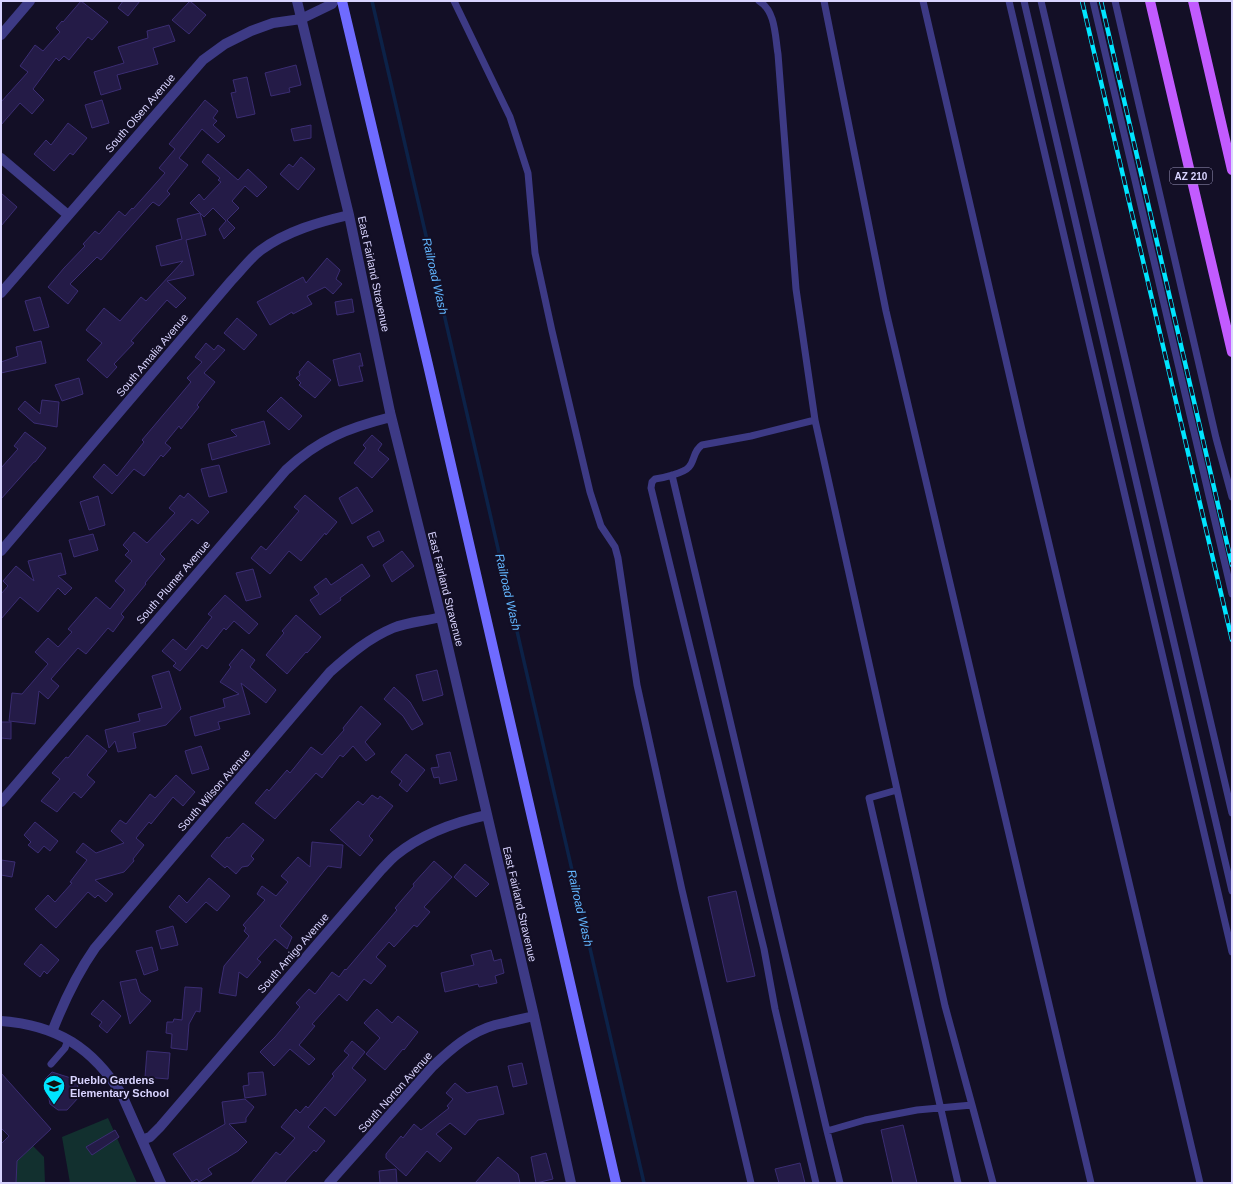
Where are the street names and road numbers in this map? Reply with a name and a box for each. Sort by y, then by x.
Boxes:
street label: South Olsen Avenue [103,71,177,155]
road number: AZ 210 [1170,168,1212,184]
street label: East Fairland Stravenue [356,215,392,333]
street label: South Amalia Avenue [114,311,190,399]
street label: East Fairland Stravenue [426,530,466,648]
street label: South Plumer Avenue [134,538,212,626]
street label: South Wilson Avenue [175,747,253,833]
street label: East Fairland Stravenue [501,845,539,963]
street label: South Amigo Avenue [255,911,331,995]
street label: South Norton Avenue [356,1049,434,1135]

